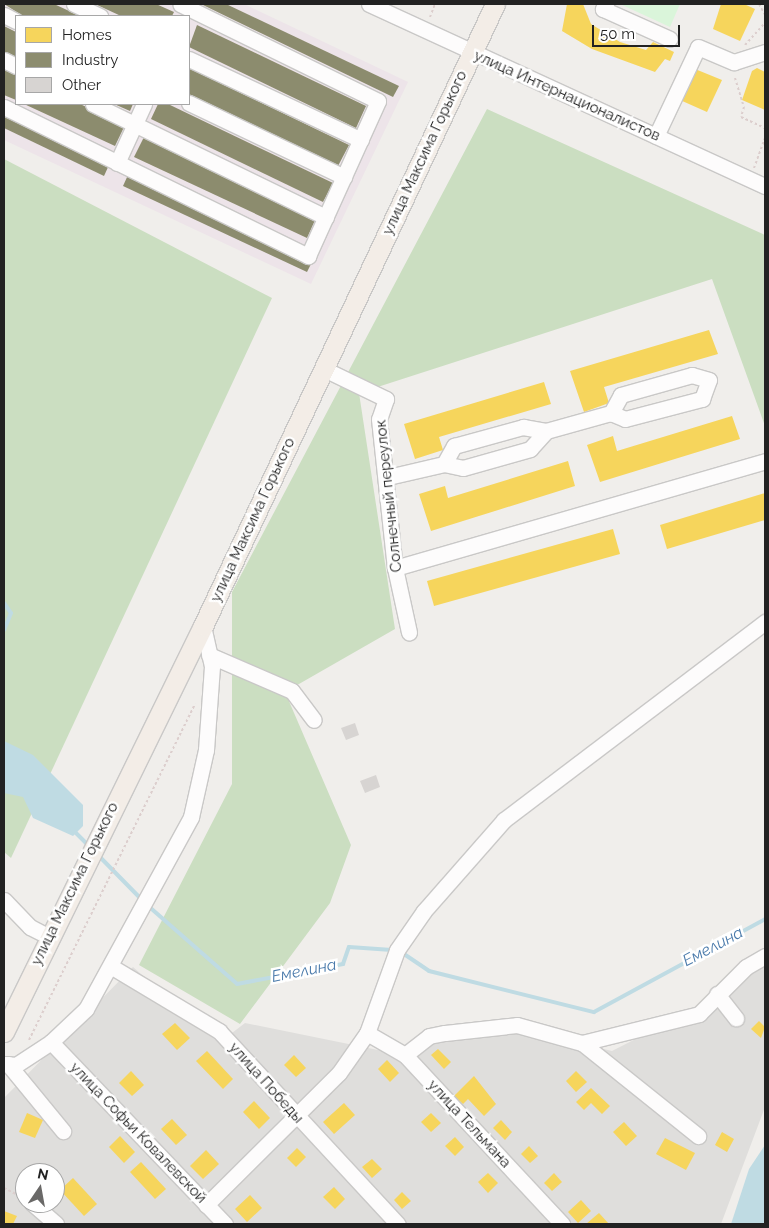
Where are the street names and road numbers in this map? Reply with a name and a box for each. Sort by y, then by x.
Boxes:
street label: улица Интернационалистов [471,47,663,145]
street label: улица Максима Горького [379,68,471,238]
street label: Солнечный переулок [372,419,406,573]
street label: улица Максима Горького [207,435,299,605]
street label: улица Максима Горького [28,800,122,968]
street label: улица Победы [225,1039,307,1127]
street label: улица Софьи Ковалевской [66,1059,210,1207]
street label: улица Тельмана [424,1076,514,1172]

